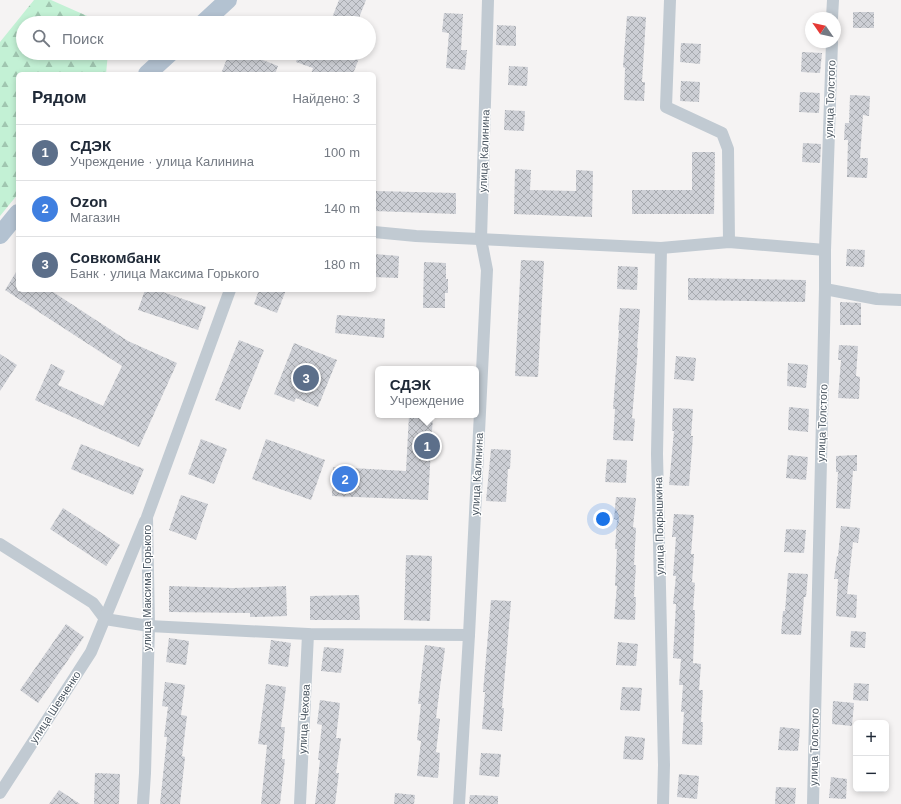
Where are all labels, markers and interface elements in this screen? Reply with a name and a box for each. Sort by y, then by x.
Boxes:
north arrow [805,12,841,48]
search box [16,16,376,60]
icon: search [30,27,52,49]
text: Поиск [62,30,104,47]
street label: улица Толстого [823,60,837,138]
text: Рядом [32,88,87,107]
text: Найдено: 3 [292,91,360,106]
street label: улица Калинина [477,109,491,193]
text: СДЭК [70,137,111,154]
text: 1 [41,145,49,160]
text: 100 m [324,145,360,160]
text: Учреждение · улица Калинина [70,154,254,169]
text: Ozon [70,193,108,210]
text: 2 [41,201,49,216]
text: 140 m [324,201,360,216]
text: Магазин [70,210,120,225]
text: Совкомбанк [70,249,161,266]
text: 3 [41,257,49,272]
text: 180 m [324,257,360,272]
text: Банк · улица Максима Горького [70,266,259,281]
pin: 3 [293,363,319,393]
popup [375,366,479,418]
text: СДЭК [390,376,431,393]
street label: улица Толстого [815,384,829,462]
text: Учреждение [390,393,464,408]
pin: 1 [414,431,440,461]
street label: улица Калинина [469,431,485,516]
pin: 2 [332,464,358,494]
street label: улица Покрышкина [652,476,666,575]
your location [593,509,613,529]
street label: улица Максима Горького [141,525,153,651]
street label: улица Шевченко [27,669,83,745]
street label: улица Чехова [296,683,312,754]
street label: улица Толстого [807,708,821,786]
map controls [853,720,889,792]
button: + [853,720,889,756]
button: − [853,756,889,792]

